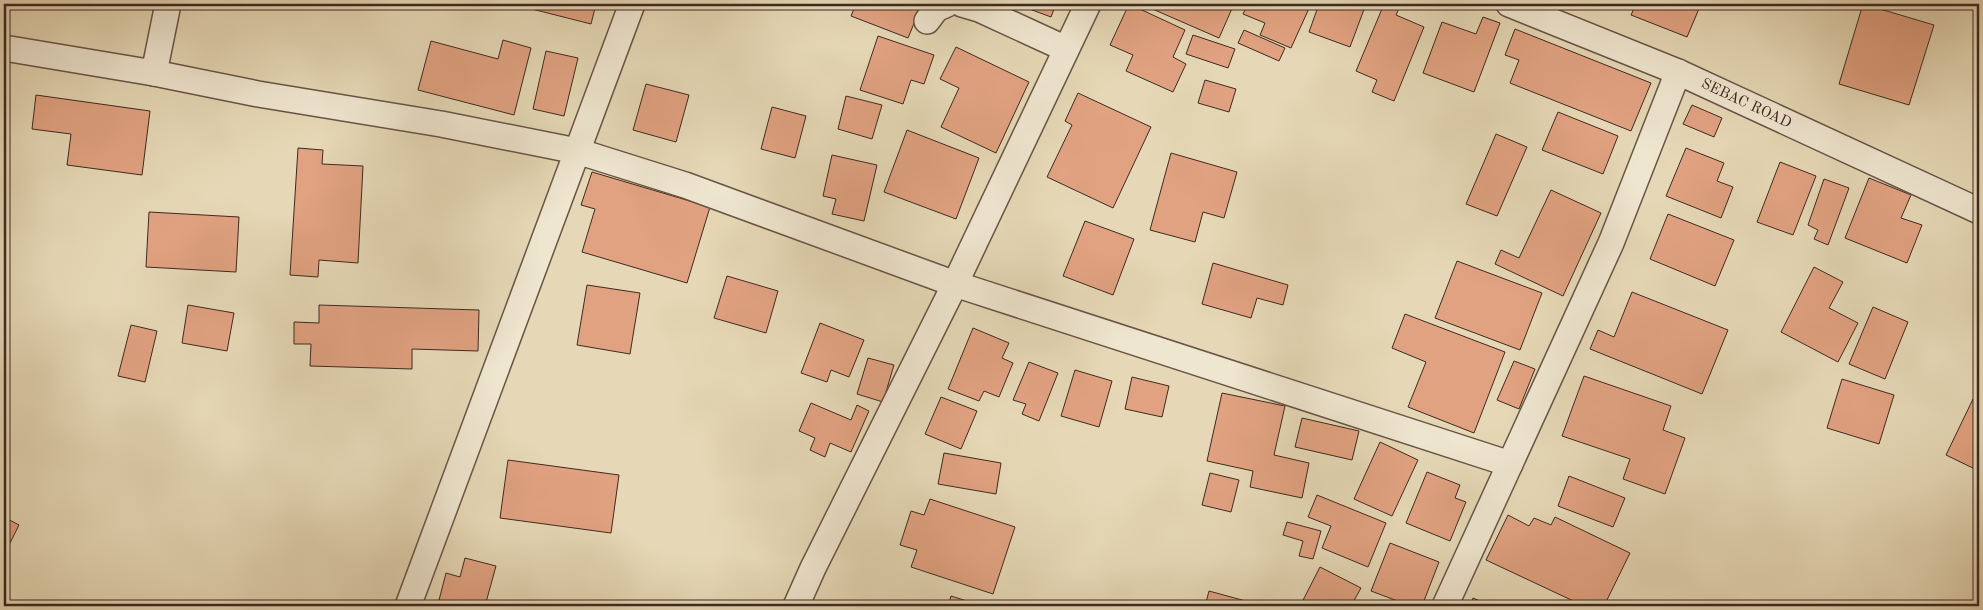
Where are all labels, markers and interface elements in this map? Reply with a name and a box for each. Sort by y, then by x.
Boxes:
street label: SEBAC ROAD [1698,77,1794,131]

